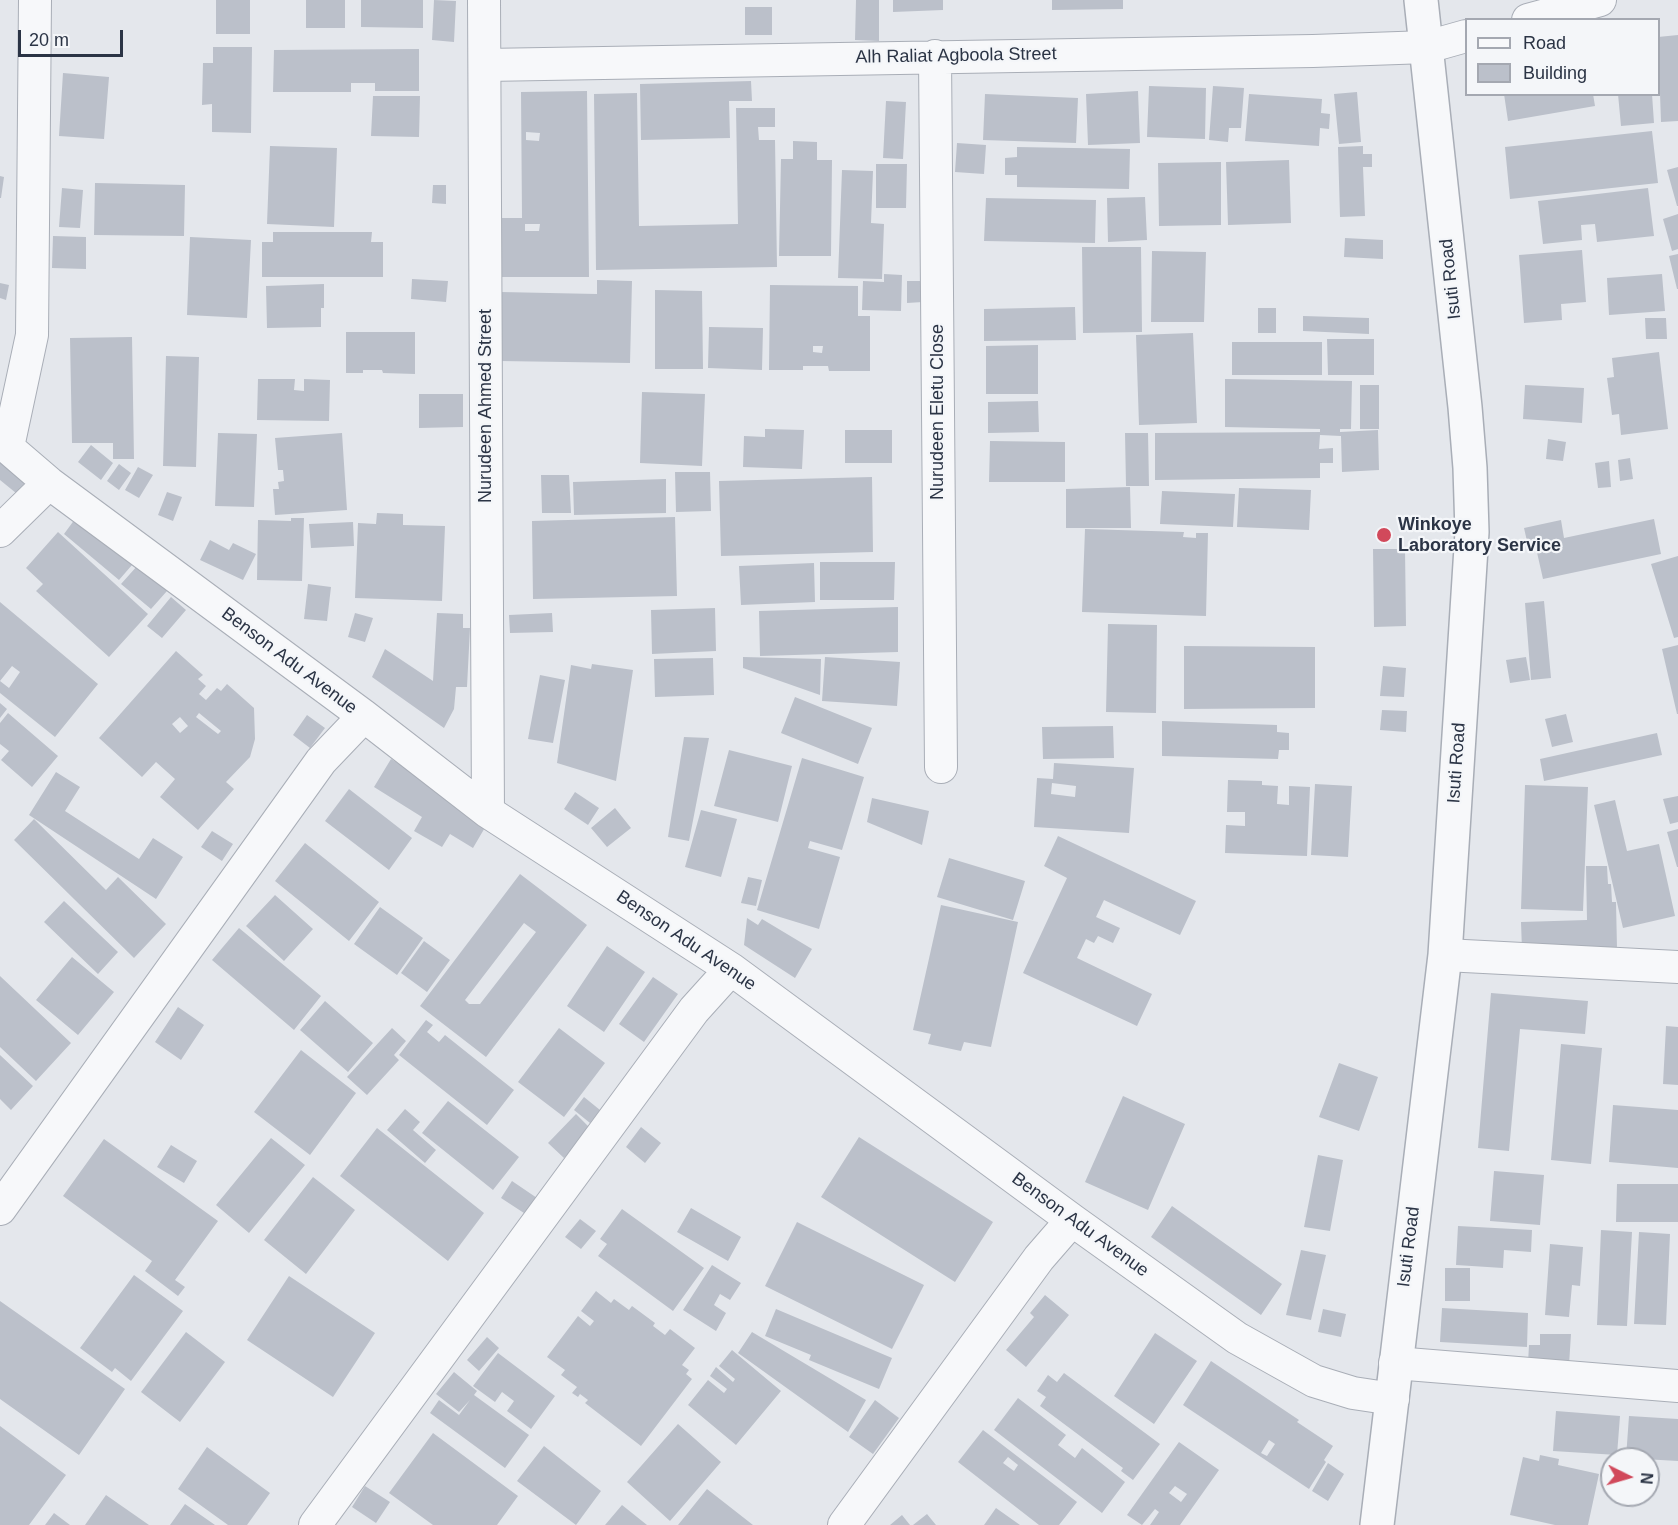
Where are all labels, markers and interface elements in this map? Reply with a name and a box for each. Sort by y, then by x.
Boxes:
scale bar [21,18,126,56]
legend [1465,18,1660,96]
text: 20 m [29,30,69,50]
text: Road [1523,33,1566,53]
street label: Alh Raliat Agboola Street [855,43,1057,69]
text: Building [1523,63,1587,83]
street label: Isuti Road [1436,238,1466,320]
street label: Nurudeen Ahmed Street [475,309,497,503]
street label: Nurudeen Eletu Close [927,324,949,500]
place label: Winkoye Laboratory Service [1398,514,1561,556]
marker: Winkoye Laboratory Service [1375,526,1393,544]
street label: Benson Adu Avenue [217,603,361,719]
street label: Isuti Road [1443,722,1471,804]
street label: Benson Adu Avenue [612,886,760,996]
street label: Benson Adu Avenue [1007,1168,1153,1282]
street label: Isuti Road [1393,1205,1425,1289]
north arrow [1600,1447,1660,1507]
text: N [1637,1472,1655,1485]

